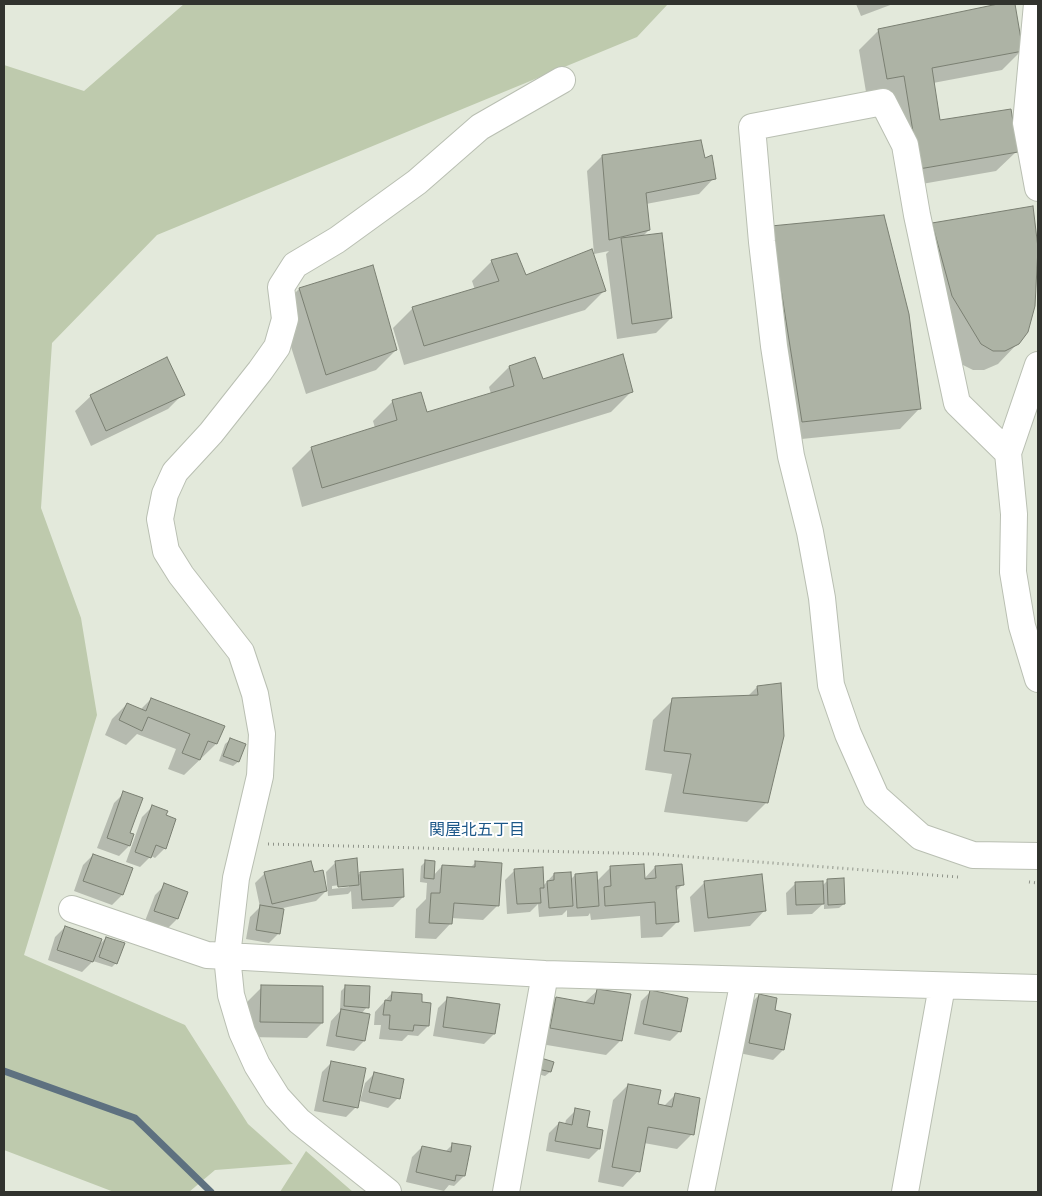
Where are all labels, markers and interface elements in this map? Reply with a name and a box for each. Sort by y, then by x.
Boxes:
district label: 関屋北五丁目 [429,820,525,840]

